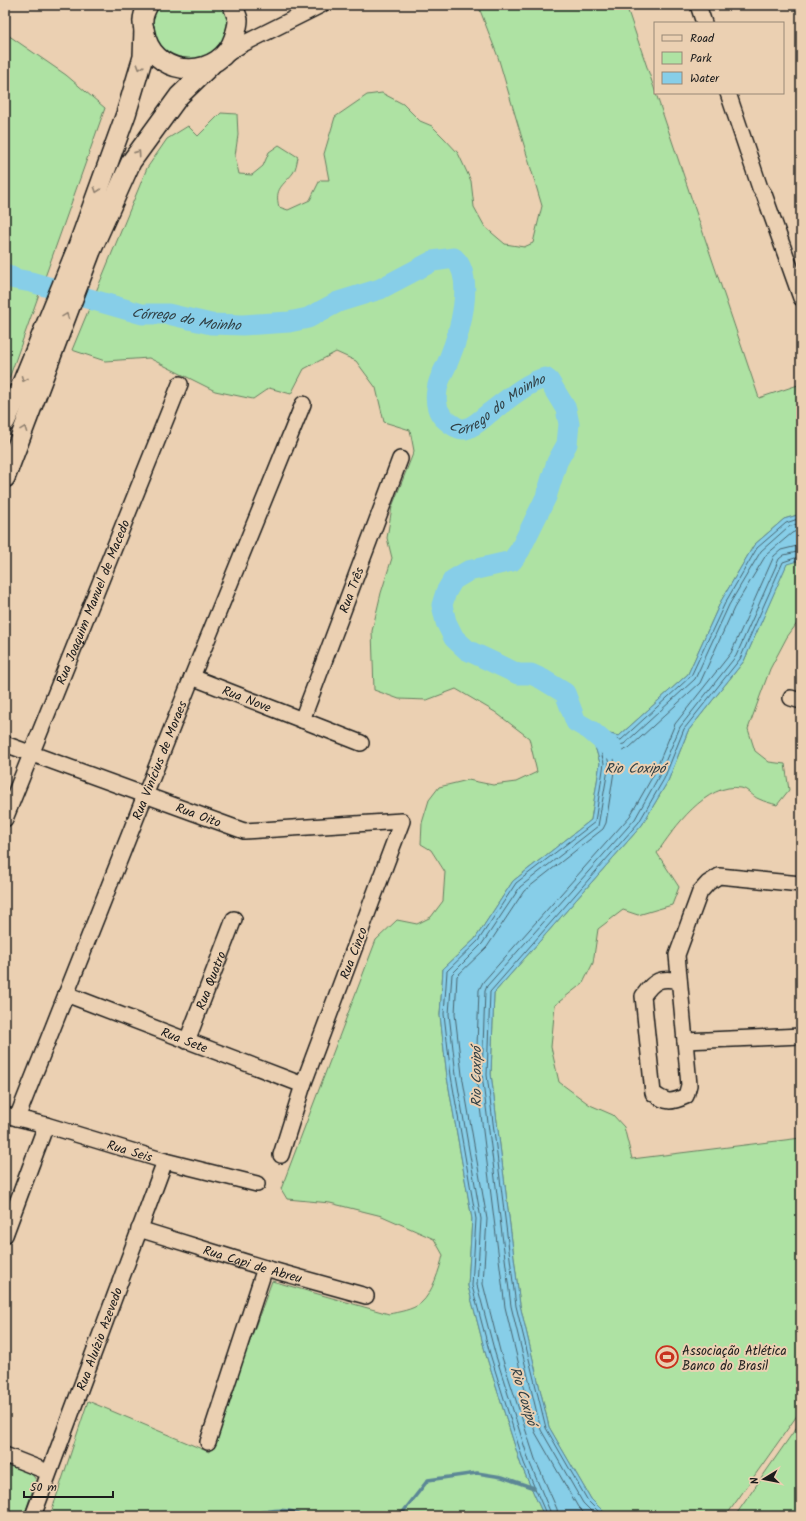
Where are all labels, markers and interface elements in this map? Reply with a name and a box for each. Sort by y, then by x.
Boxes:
legend [654,22,784,94]
text: Road [690,29,715,48]
text: Park [690,49,712,68]
one-way arrow [136,64,145,71]
text: Water [690,69,720,88]
one-way arrow [133,150,141,157]
one-way arrow [93,187,102,194]
water label: Córrego do Moinho [129,302,243,337]
one-way arrow [62,313,70,320]
water label: Córrego do Moinho [445,368,550,442]
one-way arrow [21,375,29,383]
one-way arrow [19,425,27,432]
street label: Rua Joaquim Manuel de Macedo [51,517,136,688]
street label: Rua Três [334,564,371,616]
street label: Rua Nove [219,681,274,719]
street label: Rua Vinícius de Moraes [127,697,194,823]
water label: Rio Coxipó [605,758,669,780]
street label: Rua Oito [172,798,224,834]
street label: Rua Cinco [335,924,374,983]
street label: Rua Quatro [191,948,233,1013]
street label: Rua Sete [157,1022,211,1060]
water label: Rio Coxipó [466,1043,488,1107]
street label: Rua Seis [104,1135,155,1169]
street label: Rua Capi de Abreu [200,1240,305,1290]
street label: Rua Aluízio Azevedo [71,1285,129,1394]
place label: Associação Atlética Banco do Brasil [682,1341,787,1377]
sports icon: Associação Atlética Banco do Brasil [654,1344,680,1370]
water label: Rio Coxipó [504,1364,543,1432]
north arrow [744,1459,784,1499]
scale bar [24,1473,113,1499]
text: N [746,1476,765,1486]
text: 50 m [30,1478,57,1497]

